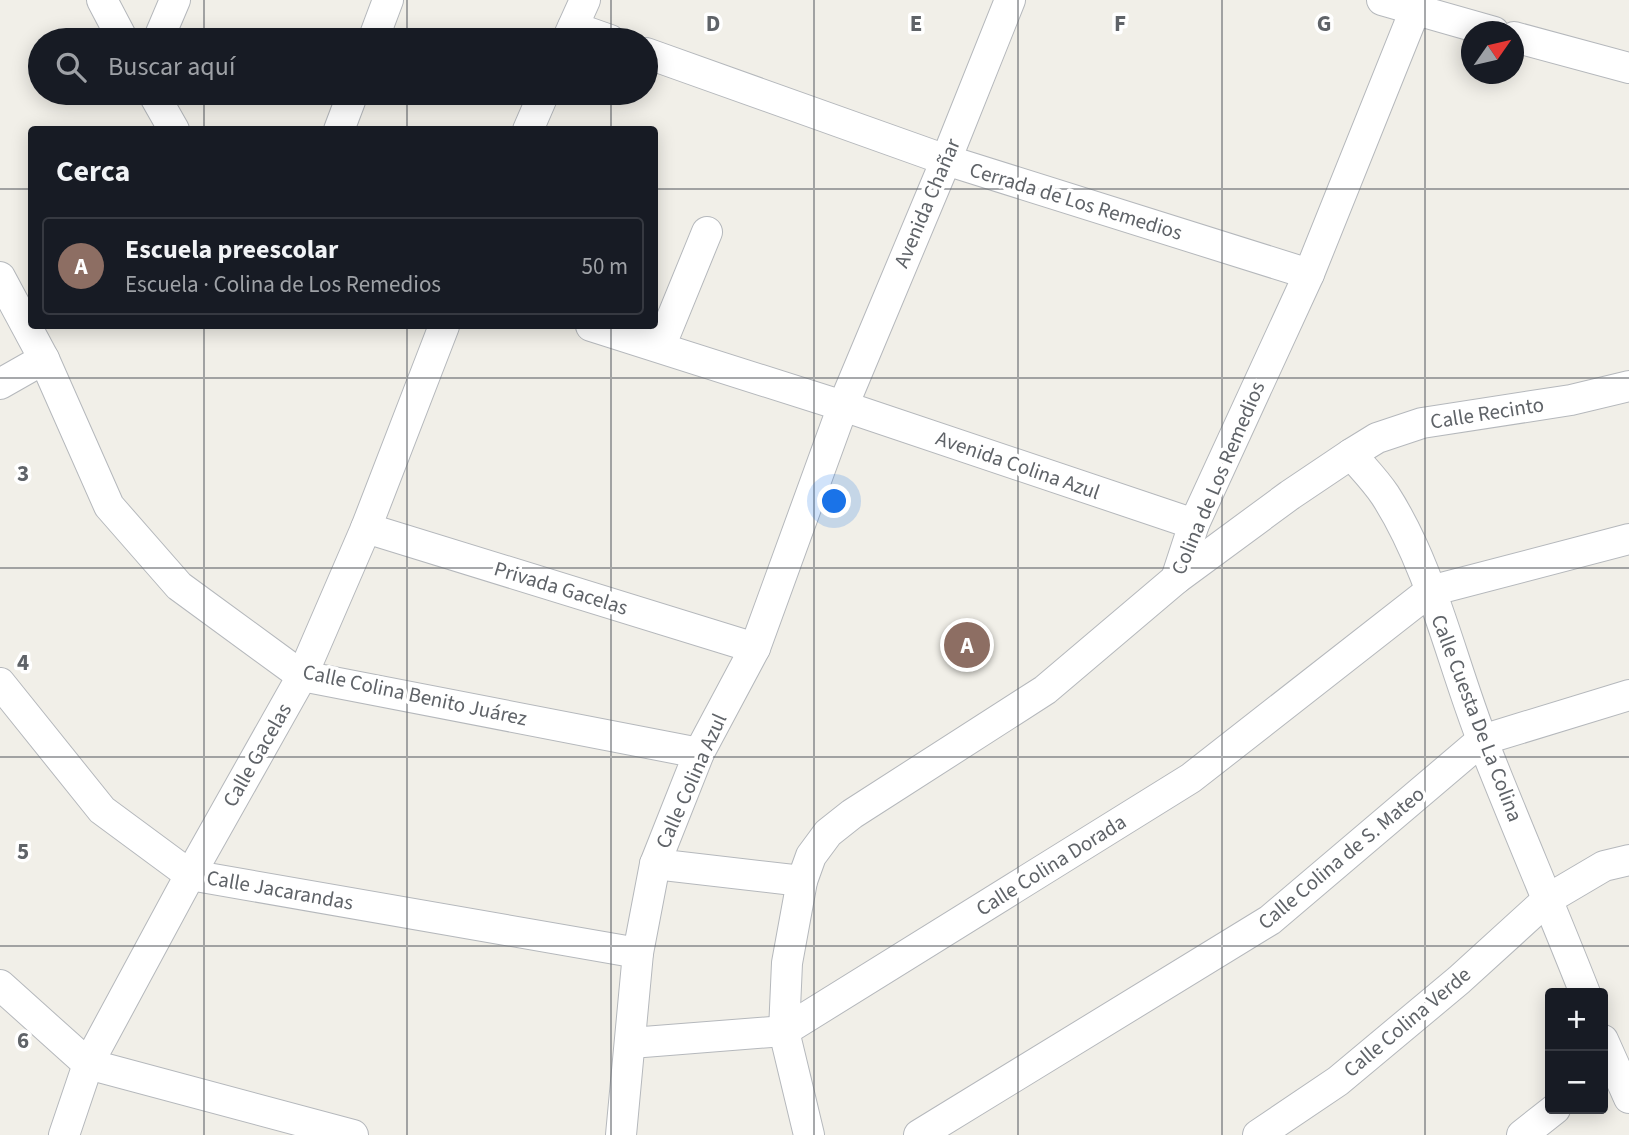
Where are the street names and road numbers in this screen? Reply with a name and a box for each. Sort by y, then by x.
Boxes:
street label: Avenida Chañar [886,133,968,272]
street label: Cerrada de Los Remedios [966,154,1186,248]
street label: Colina de Los Remedios [1164,376,1272,579]
street label: Calle Recinto [1428,389,1546,437]
street label: Avenida Colina Azul [932,423,1104,507]
street label: Privada Gacelas [490,553,632,623]
street label: Calle Cuesta De La Colina [1424,610,1530,826]
street label: Calle Colina Benito Juárez [300,657,530,733]
street label: Calle Gacelas [215,697,299,813]
street label: Calle Colina Azul [648,709,734,853]
street label: Calle Colina de S. Mateo [1251,779,1431,937]
street label: Calle Colina Dorada [970,807,1132,923]
street label: Calle Jacarandas [204,862,356,918]
street label: Calle Colina Verde [1337,960,1477,1084]

